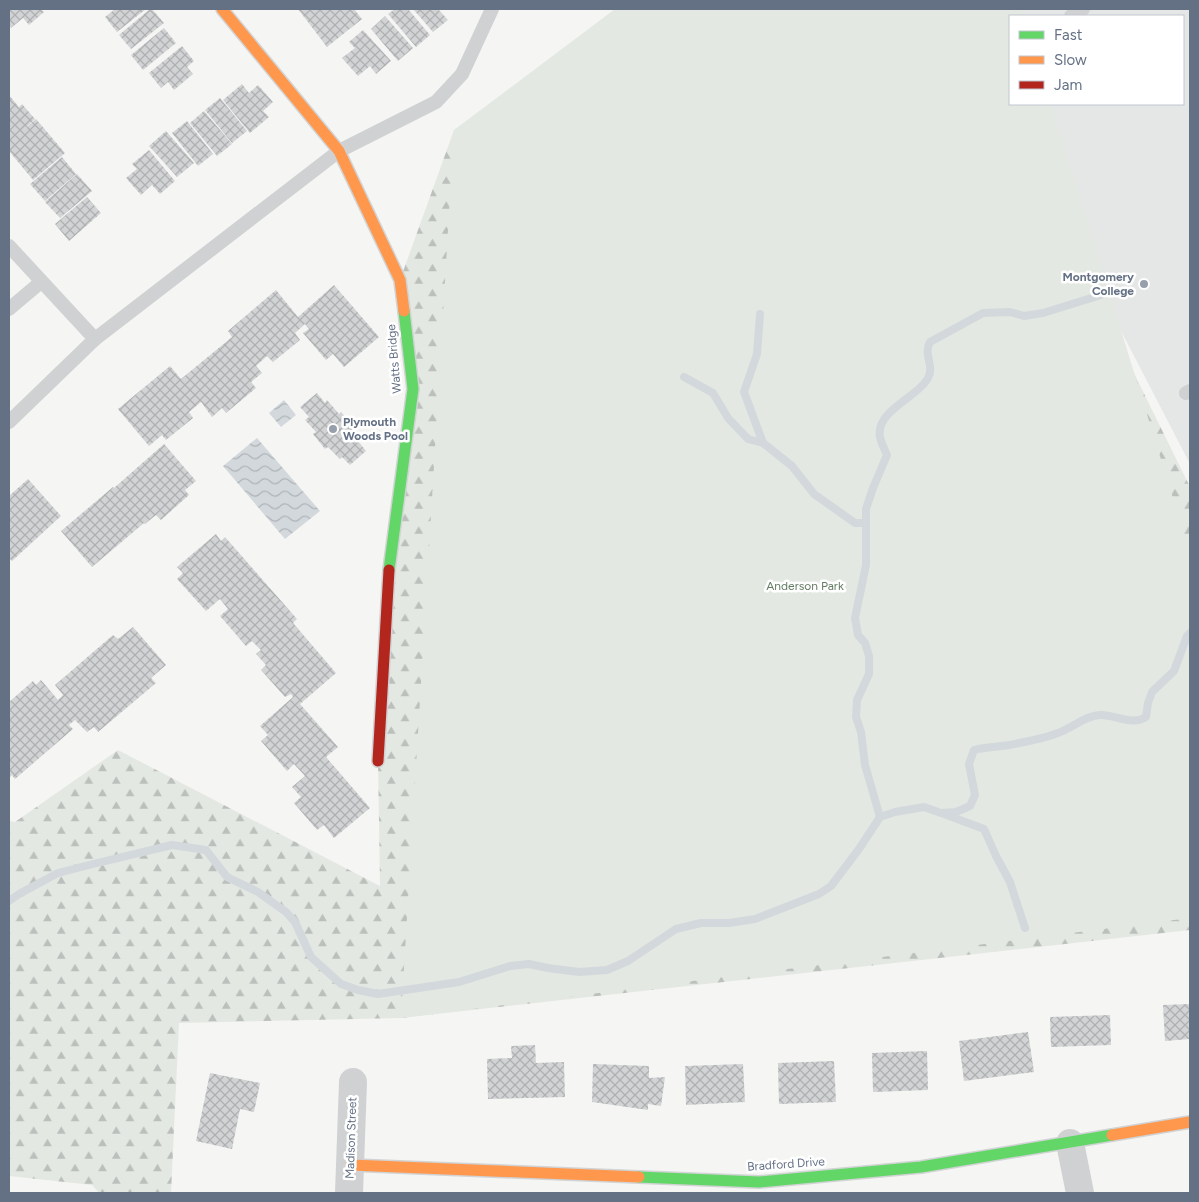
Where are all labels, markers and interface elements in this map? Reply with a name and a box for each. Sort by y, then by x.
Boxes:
legend [1009,15,1184,105]
text: Fast [1054,26,1083,44]
text: Slow [1054,51,1087,69]
text: Jam [1054,76,1082,94]
place label: Montgomery College [1062,270,1134,298]
marker: Montgomery College [1138,278,1150,290]
street label: Watts Bridge [384,323,404,394]
place label: Plymouth Woods Pool [343,415,408,443]
marker: Plymouth Woods Pool [327,423,339,435]
park label: Anderson Park [766,579,844,593]
street label: Madison Street [343,1096,359,1179]
street label: Bradford Drive [747,1154,826,1174]

